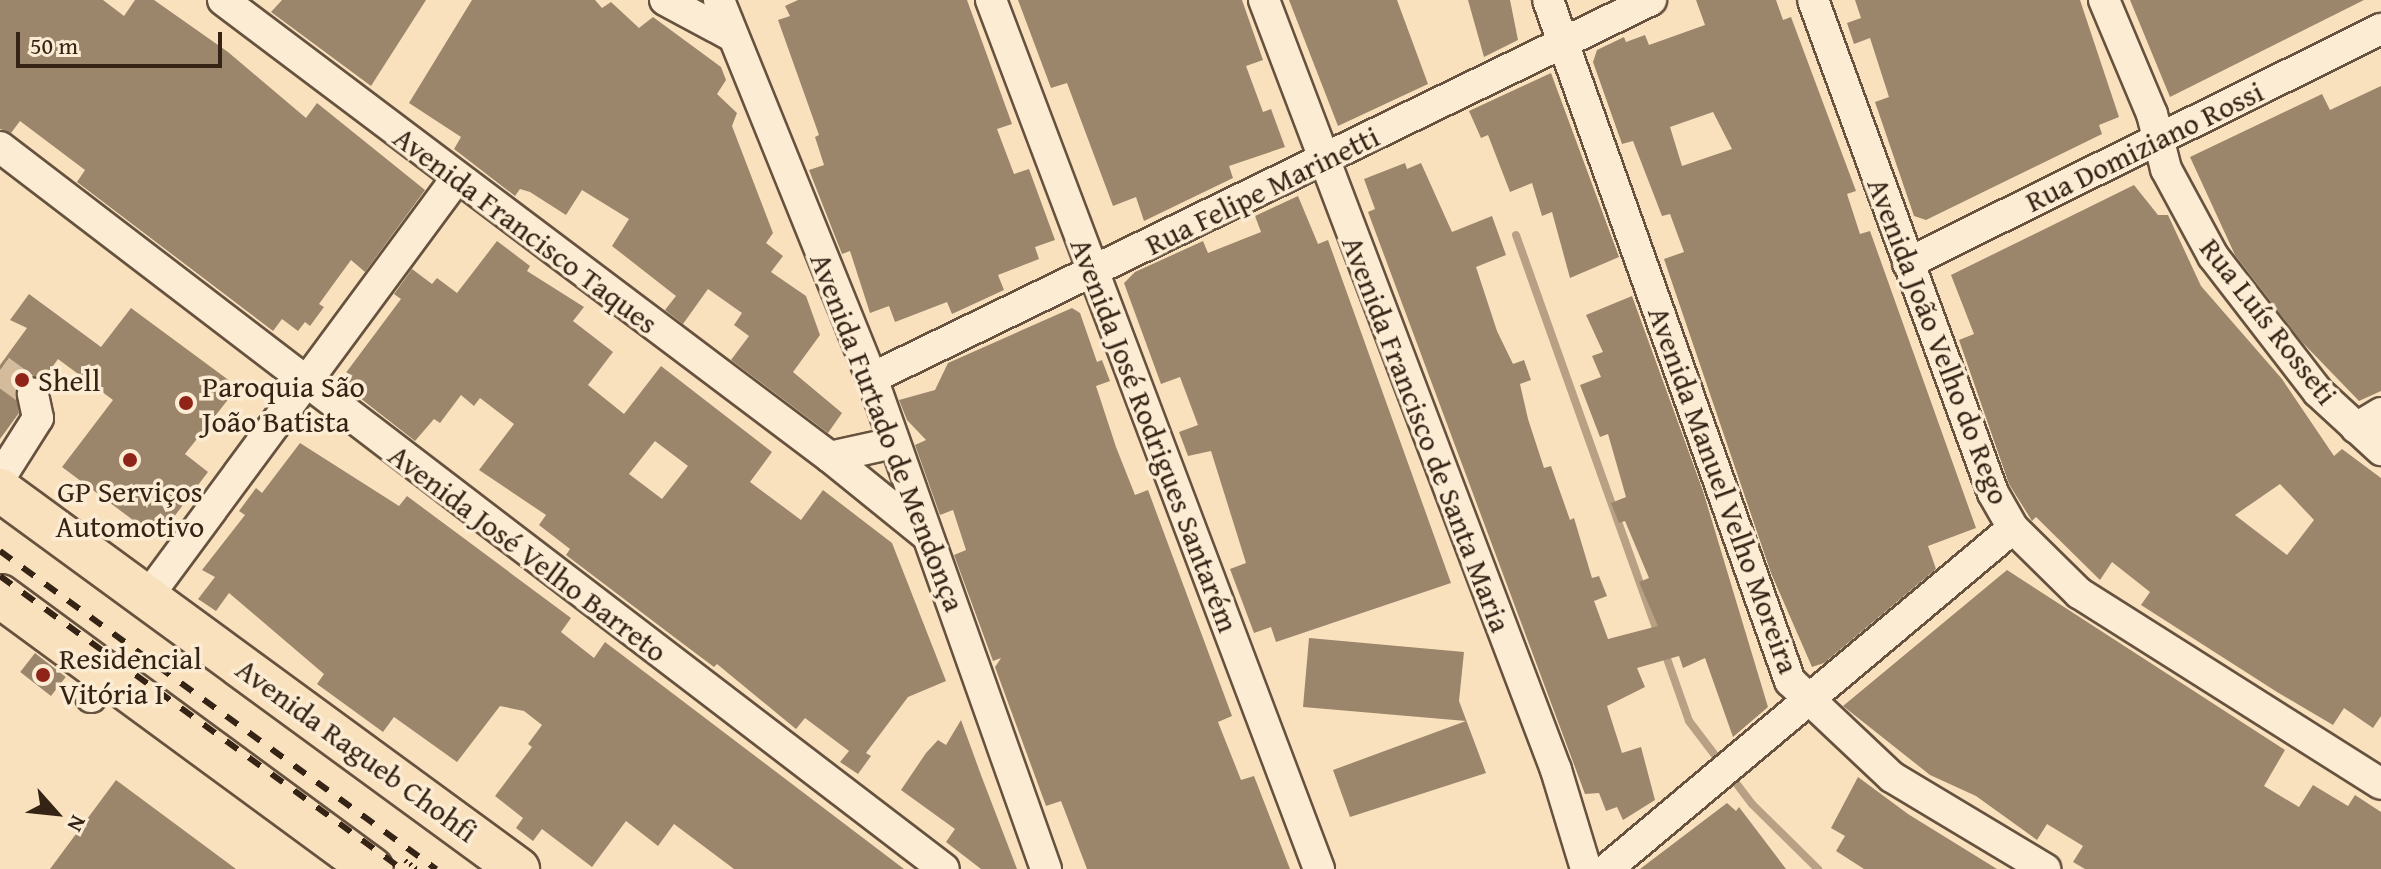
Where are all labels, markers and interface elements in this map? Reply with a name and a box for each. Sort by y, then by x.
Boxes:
scale bar [20,16,226,66]
text: 50 m [30,28,78,63]
street label: Rua Domiziano Rossi [2019,73,2269,219]
street label: Rua Felipe Marinetti [1139,118,1385,262]
street label: Avenida Francisco Taques [387,119,665,341]
street label: Avenida João Velho do Rego [1860,173,2018,509]
street label: Avenida Francisco de Santa Maria [1335,231,1519,637]
street label: Rua Luís Rosseti [2193,231,2345,411]
street label: Avenida José Rodrigues Santarém [1063,233,1247,637]
street label: Avenida Furtado de Mendonça [803,248,973,616]
street label: Avenida Manuel Velho Moreira [1641,302,1807,678]
place label: Shell [38,362,100,398]
place label: Paroquia São João Batista [202,368,365,438]
marker: Shell [13,371,31,389]
marker: Paroquia São João Batista [177,394,195,412]
street label: Avenida José Velho Barreto [382,437,674,669]
marker: GP Serviços Automotivo [121,451,139,469]
place label: GP Serviços Automotivo [56,473,204,544]
place label: Residencial Vitória I [59,640,202,710]
street label: Avenida Ragueb Chohfi [229,650,485,850]
marker: Residencial Vitória I [34,666,52,684]
north arrow [16,773,96,853]
text: N [60,810,95,838]

